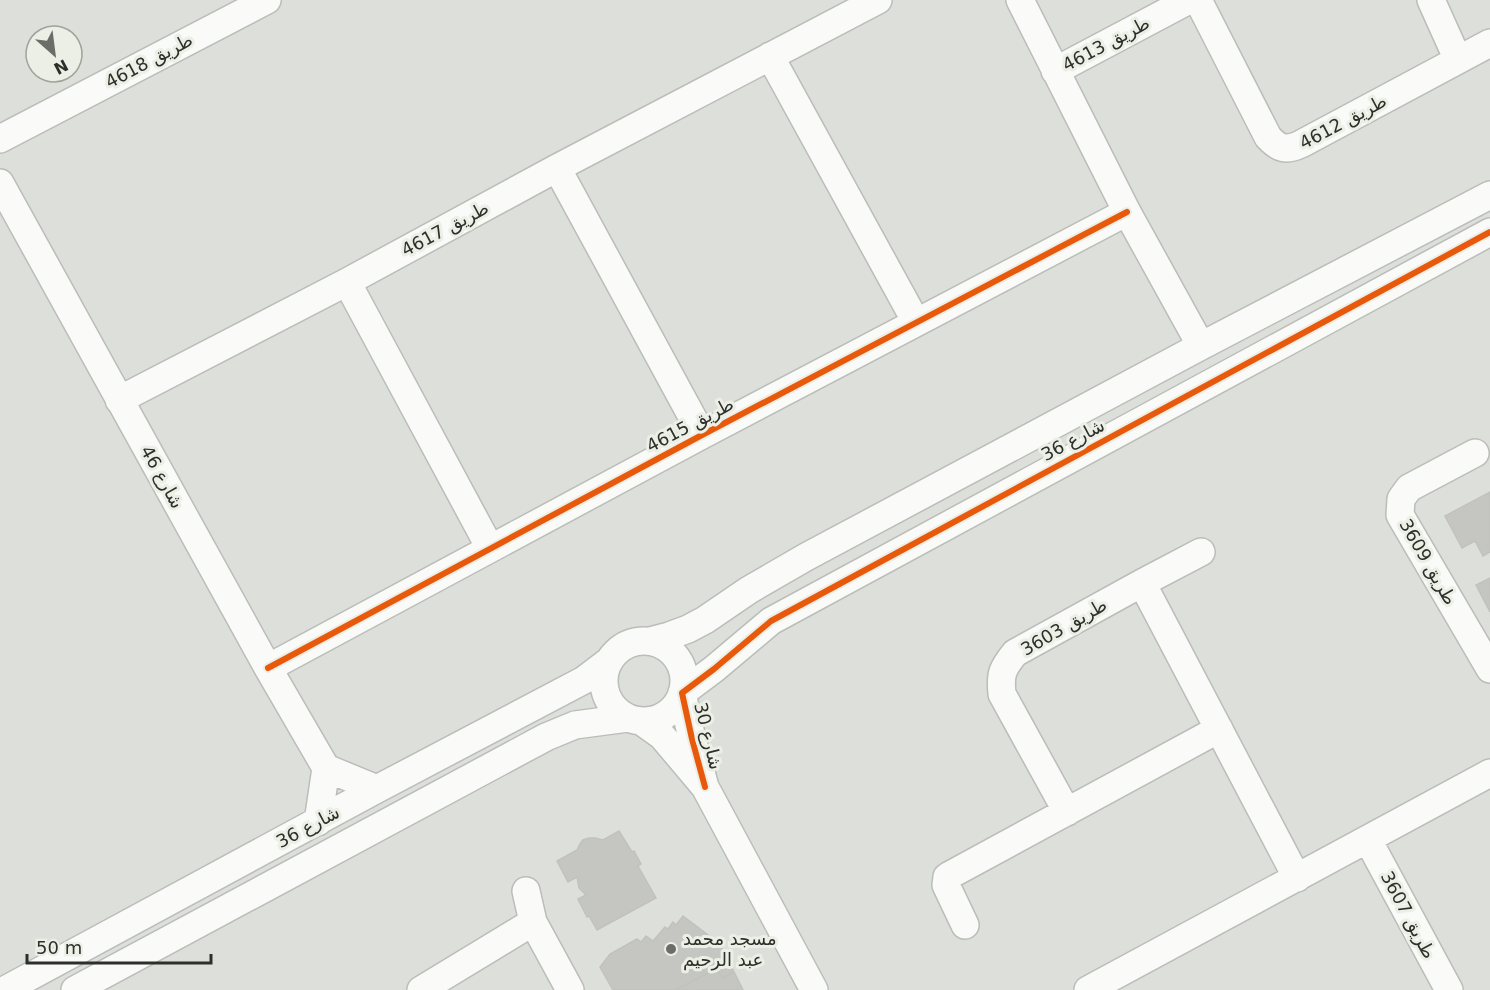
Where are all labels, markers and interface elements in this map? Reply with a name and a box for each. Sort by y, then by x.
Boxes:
street label: طريق 4613 [1059,12,1153,76]
north arrow [24,24,84,84]
street label: طريق 4618 [102,29,196,93]
text: N [50,55,71,78]
street label: طريق 4612 [1296,90,1390,154]
street label: طريق 4617 [398,197,492,261]
street label: طريق 4615 [643,393,737,457]
street label: شارع 36 [1038,414,1108,466]
street label: شارع 46 [136,442,188,512]
street label: طريق 3609 [1395,515,1461,609]
street label: طريق 3603 [1017,594,1111,660]
street label: شارع 30 [689,700,727,772]
street label: شارع 36 [273,801,343,853]
street label: طريق 3607 [1376,868,1440,962]
scale bar [27,927,212,965]
place label: مسجد محمد عبد الرحيم [683,928,777,971]
text: 50 m [36,937,82,958]
marker: مسجد محمد عبد الرحيم [664,942,678,956]

